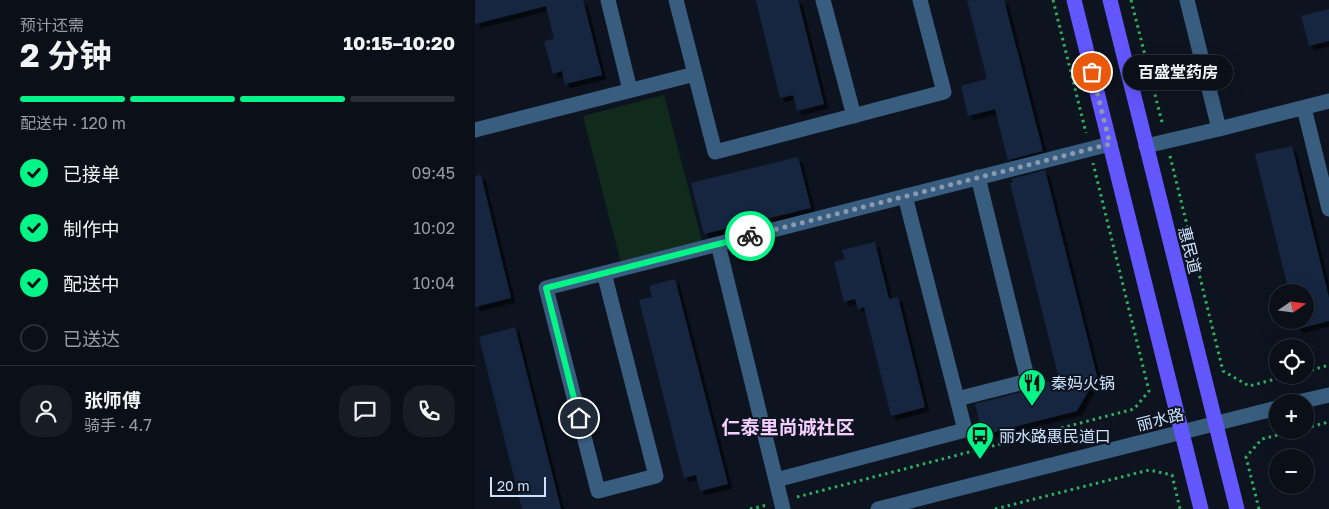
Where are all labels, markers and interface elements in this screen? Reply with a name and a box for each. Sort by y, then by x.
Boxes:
text: 预计还需 [20,15,84,35]
text: 10:15–10:20 [343,31,455,54]
text: 2 分钟 [20,36,112,74]
pin [1071,51,1113,93]
callout: 百盛堂药房 [1122,54,1232,90]
icon: bag [1078,58,1106,86]
text: 百盛堂药房 [1138,62,1218,82]
text: 配送中 · 120 m [20,113,126,133]
icon: check [20,159,48,187]
text: 已接单 [63,162,120,185]
text: 09:45 [412,163,455,183]
courier [725,211,775,261]
icon: check [20,214,48,242]
text: 制作中 [63,217,120,240]
text: 10:02 [413,218,455,238]
icon: bike [736,222,764,250]
street label: 惠民道 [1174,224,1206,276]
icon: check [20,269,48,297]
text: 配送中 [63,272,120,295]
text: 10:04 [413,273,455,293]
north arrow [1269,284,1314,329]
map controls [1269,284,1314,494]
text: 已送达 [63,327,120,350]
button: locate [1269,339,1314,384]
restaurant icon: 秦妈火锅 [1017,368,1047,407]
place label: 秦妈火锅 [1051,373,1115,393]
button: person [20,385,72,437]
button: chat [339,385,391,437]
button: phone [403,385,455,437]
text: 张师傅 [84,388,141,411]
button: + [1269,394,1314,439]
pin [558,397,600,439]
street label: 丽水路 [1134,403,1186,435]
icon: home [565,404,593,432]
text: 骑手 · 4.7 [84,415,152,435]
district label: 仁泰里尚诚社区 [721,415,855,438]
bus stop icon: 丽水路惠民道口 [965,421,995,460]
place label: 丽水路惠民道口 [999,426,1111,446]
button: − [1269,449,1314,494]
scale bar [490,474,546,497]
text: 20 m [497,477,530,494]

